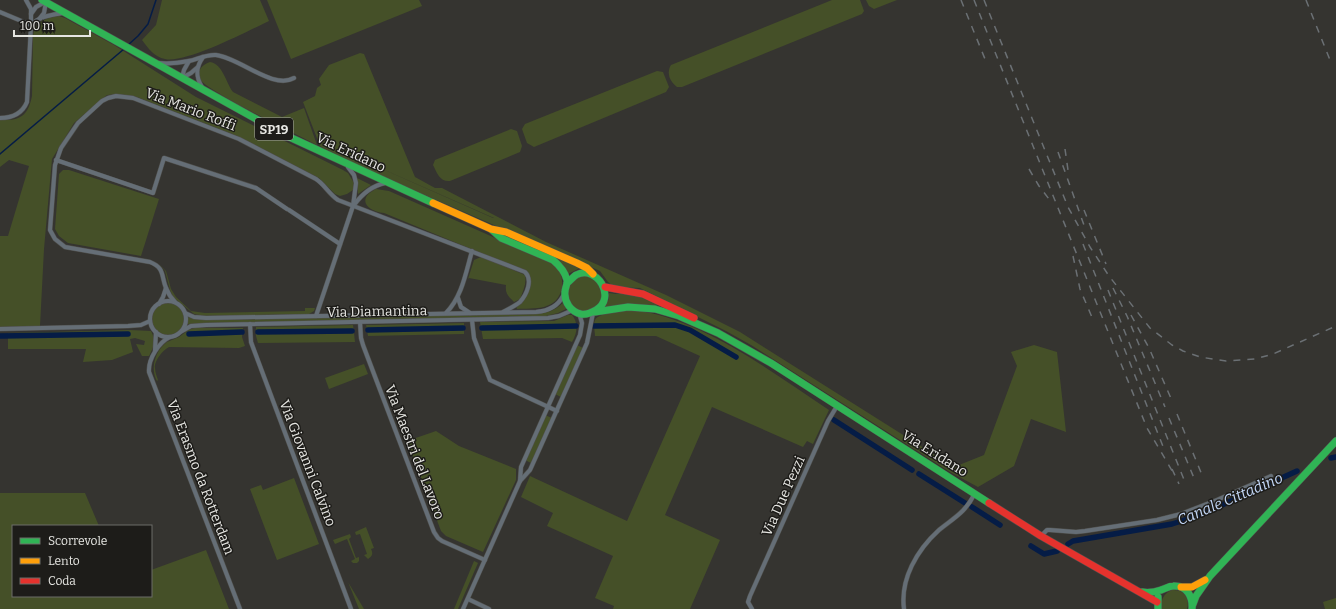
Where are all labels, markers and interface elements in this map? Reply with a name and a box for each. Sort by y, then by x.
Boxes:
scale bar [14,12,90,38]
text: 100 m [20,19,55,33]
street label: Via Mario Roffi [143,84,239,135]
road number: SP19 [255,118,293,140]
street label: Via Eridano [313,129,388,176]
street label: Via Diamantina [327,302,428,321]
street label: Via Maestri del Lavoro [381,383,448,522]
street label: Via Erasmo da Rotterdam [163,397,238,558]
street label: Via Giovanni Calvino [276,398,339,529]
street label: Via Eridano [898,426,971,480]
street label: Via Due Pezzi [758,453,809,539]
water label: Canale Cittadino [1175,469,1285,529]
legend [12,525,152,597]
text: Scorrevole [48,534,107,548]
text: Lento [48,554,80,568]
text: Coda [48,574,76,588]

